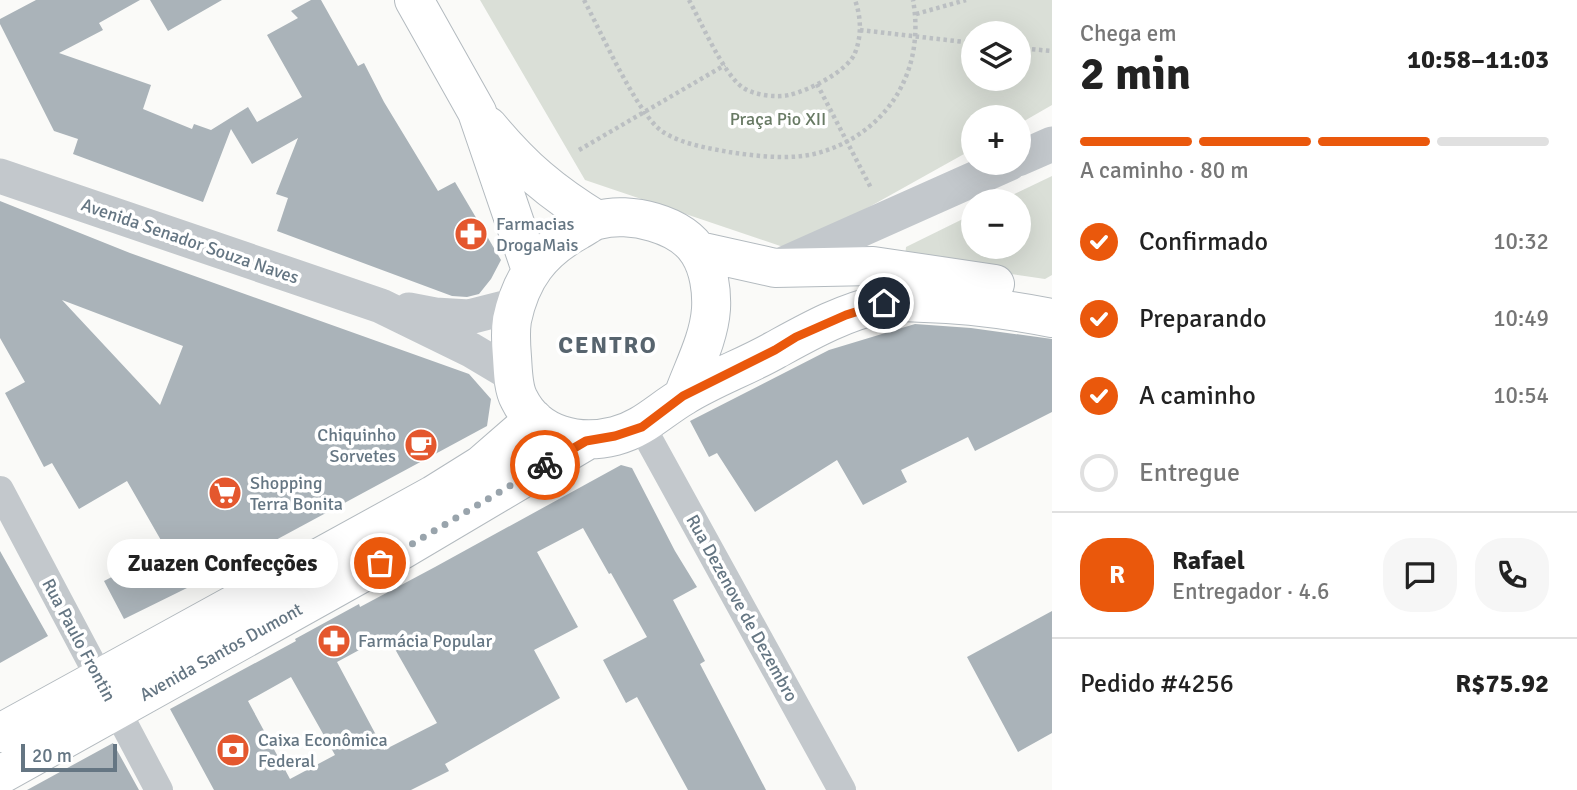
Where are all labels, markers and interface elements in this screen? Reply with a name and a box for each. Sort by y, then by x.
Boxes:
text: Chega em [1080,19,1177,48]
map controls [961,21,1031,259]
button: layers [961,21,1031,91]
text: 10:58–11:03 [1407,44,1549,76]
text: 2 min [1080,46,1191,102]
button: + [961,105,1031,175]
park label: Praça Pio XII [730,108,826,130]
text: A caminho · 80 m [1080,156,1249,185]
button: − [961,189,1031,259]
street label: Avenida Senador Souza Naves [78,193,302,289]
place label: Farmacias DrogaMais [496,213,579,256]
pharmacy icon: Farmacias DrogaMais [452,215,490,253]
icon: check [1080,223,1118,261]
text: Confirmado [1139,226,1268,258]
text: 10:32 [1493,227,1549,256]
pin [854,273,914,333]
icon: home [865,284,903,322]
icon: check [1080,300,1118,338]
text: Preparando [1139,303,1266,335]
text: 10:49 [1493,304,1549,333]
district label: CENTRO [558,330,658,360]
icon: check [1080,377,1118,415]
text: A caminho [1139,380,1256,412]
text: 10:54 [1493,381,1549,410]
place label: Chiquinho Sorvetes [317,424,396,467]
cafe icon: Chiquinho Sorvetes [402,426,440,464]
courier [510,430,580,500]
icon: bike [526,446,564,484]
text: Entregue [1139,457,1240,489]
place label: Shopping Terra Bonita [250,472,343,515]
supermarket icon: Shopping Terra Bonita [206,474,244,512]
street label: Rua Dezenove de Dezembro [681,511,803,705]
pin [350,533,410,593]
callout: Zuazen Confecções [107,538,338,588]
button: chat [1383,538,1457,612]
button: phone [1475,538,1549,612]
icon: bag [361,544,399,582]
text: Rafael [1172,545,1245,577]
text: Zuazen Confecções [128,549,317,578]
text: R [1109,559,1125,591]
street label: Rua Paulo Frontin [37,575,121,705]
text: Entregador · 4.6 [1172,577,1330,606]
street label: Avenida Santos Dumont [136,598,306,706]
pharmacy icon: Farmácia Popular [315,622,353,660]
place label: Farmácia Popular [358,630,492,652]
text: Pedido #4256 [1080,668,1234,700]
text: R$75.92 [1455,668,1549,700]
place label: Caixa Econômica Federal [258,729,388,772]
bank icon: Caixa Econômica Federal [214,731,252,769]
scale bar [21,741,117,773]
text: 20 m [32,744,72,768]

